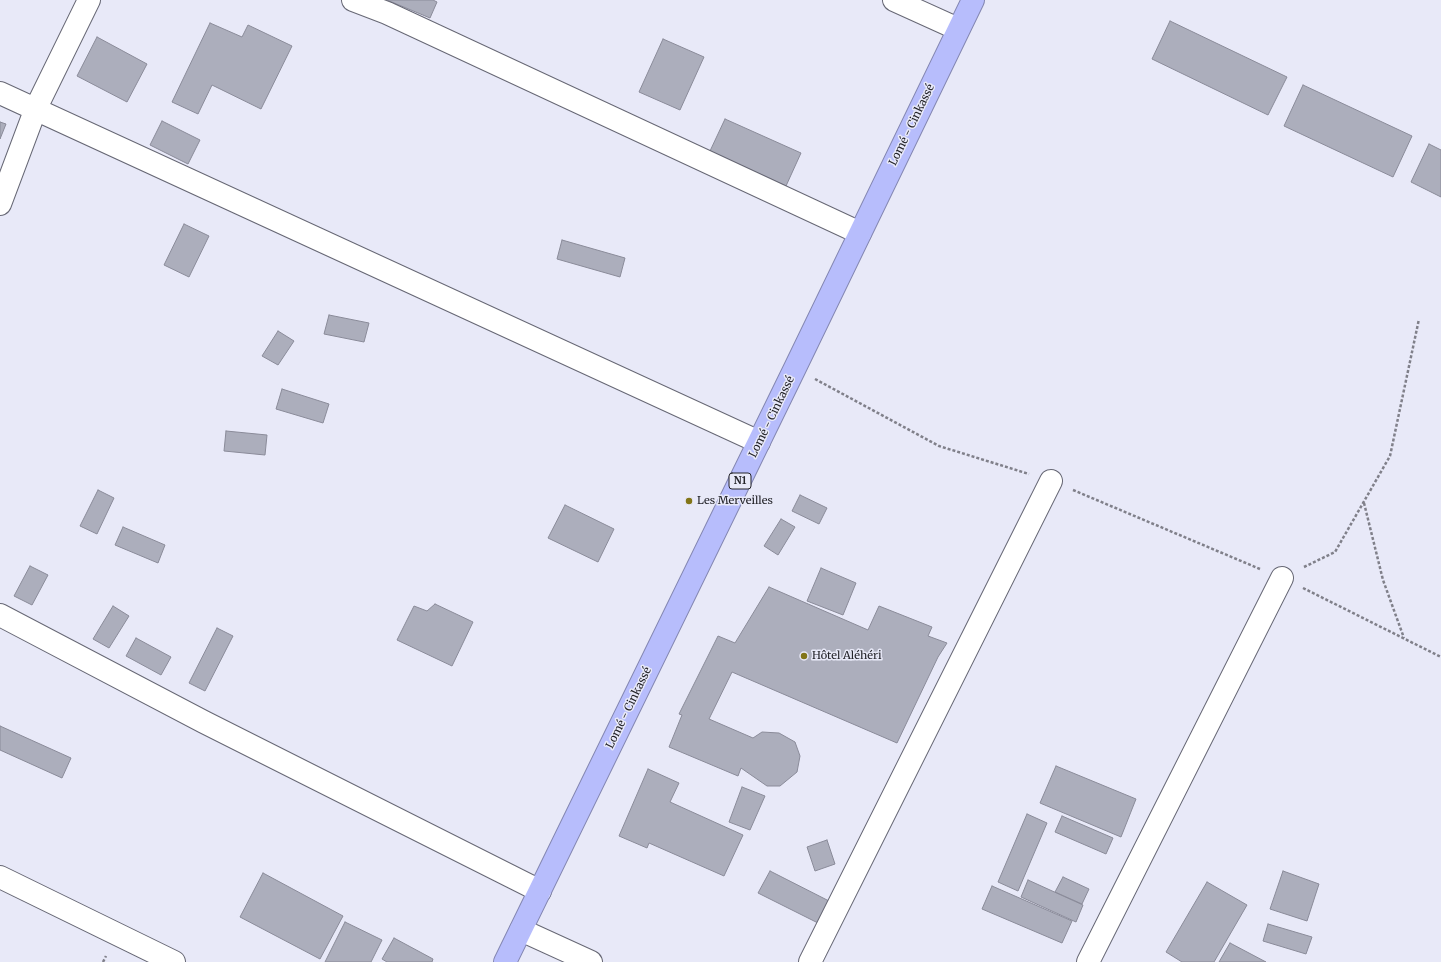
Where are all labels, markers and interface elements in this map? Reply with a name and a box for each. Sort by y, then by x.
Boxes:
street label: Lomé - Cinkassé [887,82,937,168]
street label: Lomé - Cinkassé [747,374,797,460]
road number: N1 [729,473,751,489]
place label: Les Merveilles [697,494,773,508]
marker: Les Merveilles [684,496,694,506]
place label: Hôtel Aléhéri [812,649,881,663]
marker: Hôtel Aléhéri [799,651,809,661]
street label: Lomé - Cinkassé [604,665,654,751]

